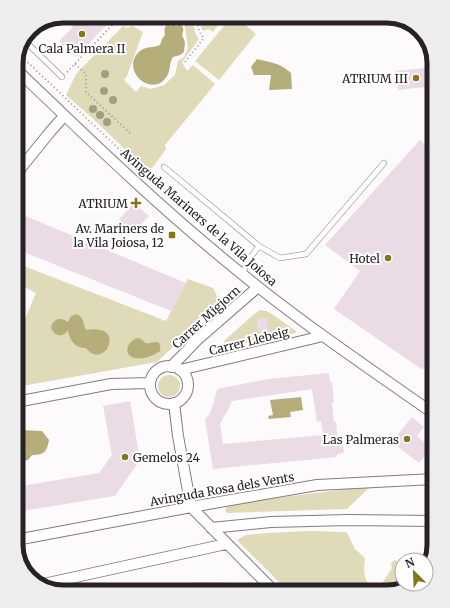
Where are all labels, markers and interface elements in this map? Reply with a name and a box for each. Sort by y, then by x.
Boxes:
marker: Cala Palmera II [77,29,87,39]
place label: Cala Palmera II [39,41,125,56]
place label: ATRIUM III [341,71,408,86]
marker: ATRIUM III [411,73,421,83]
street label: Avinguda Mariners de la Vila Joiosa [117,144,281,289]
place label: ATRIUM [77,196,128,211]
marker: ATRIUM [131,198,141,208]
place label: Av. Mariners de la Vila Joiosa, 12 [74,221,164,250]
marker: Av. Mariners de la Vila Joiosa, 12 [167,230,177,240]
place label: Hotel [349,251,380,266]
marker: Hotel [383,253,393,263]
street label: Carrer Migjorn [169,283,243,351]
street label: Carrer Llebeig [208,324,291,358]
place label: Las Palmeras [322,432,399,447]
marker: Las Palmeras [402,434,412,444]
place label: Gemelos 24 [133,450,201,465]
marker: Gemelos 24 [120,452,130,462]
street label: Avinguda Rosa dels Vents [148,469,295,509]
north arrow [394,552,434,592]
text: N [403,555,417,571]

